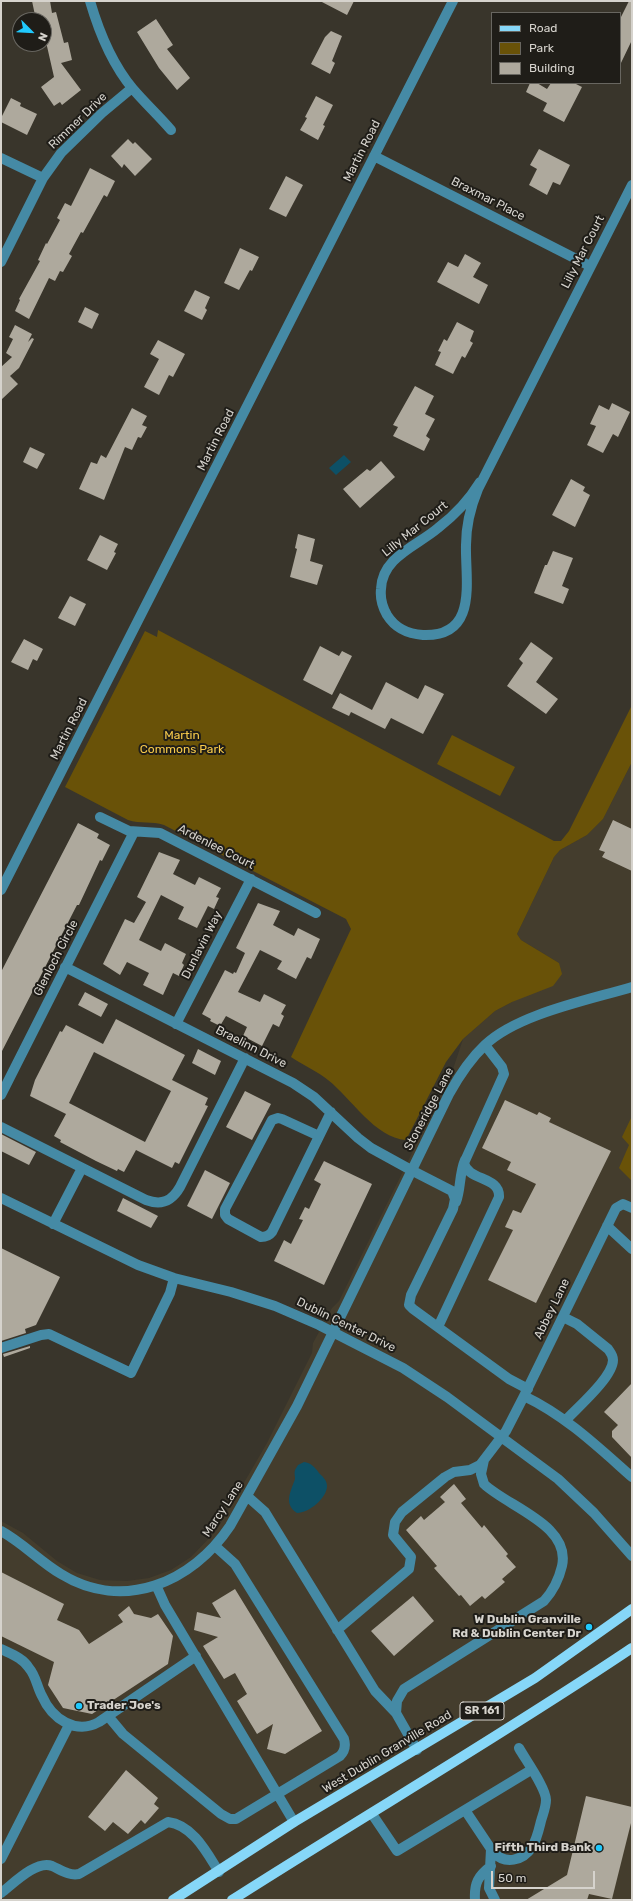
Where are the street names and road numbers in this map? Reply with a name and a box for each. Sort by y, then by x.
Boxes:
street label: Rimmer Drive [46,90,110,152]
street label: Martin Road [340,118,384,184]
street label: Braxmar Place [449,174,527,224]
street label: Lilly Mar Court [558,213,608,291]
street label: Martin Road [194,407,238,473]
street label: Lilly Mar Court [379,498,451,560]
street label: Martin Road [47,696,91,762]
street label: Ardenlee Court [175,821,257,873]
street label: Dunlavin Way [179,909,225,981]
street label: Glenloch Circle [31,918,81,998]
street label: Braelinn Drive [213,1023,289,1071]
street label: Stoneridge Lane [401,1065,457,1153]
street label: Abbey Lane [531,1276,573,1342]
street label: Dublin Center Drive [294,1295,398,1355]
street label: Marcy Lane [200,1478,246,1540]
road number: SR 161 [460,1702,504,1720]
street label: West Dublin Granville Road [320,1708,454,1796]

